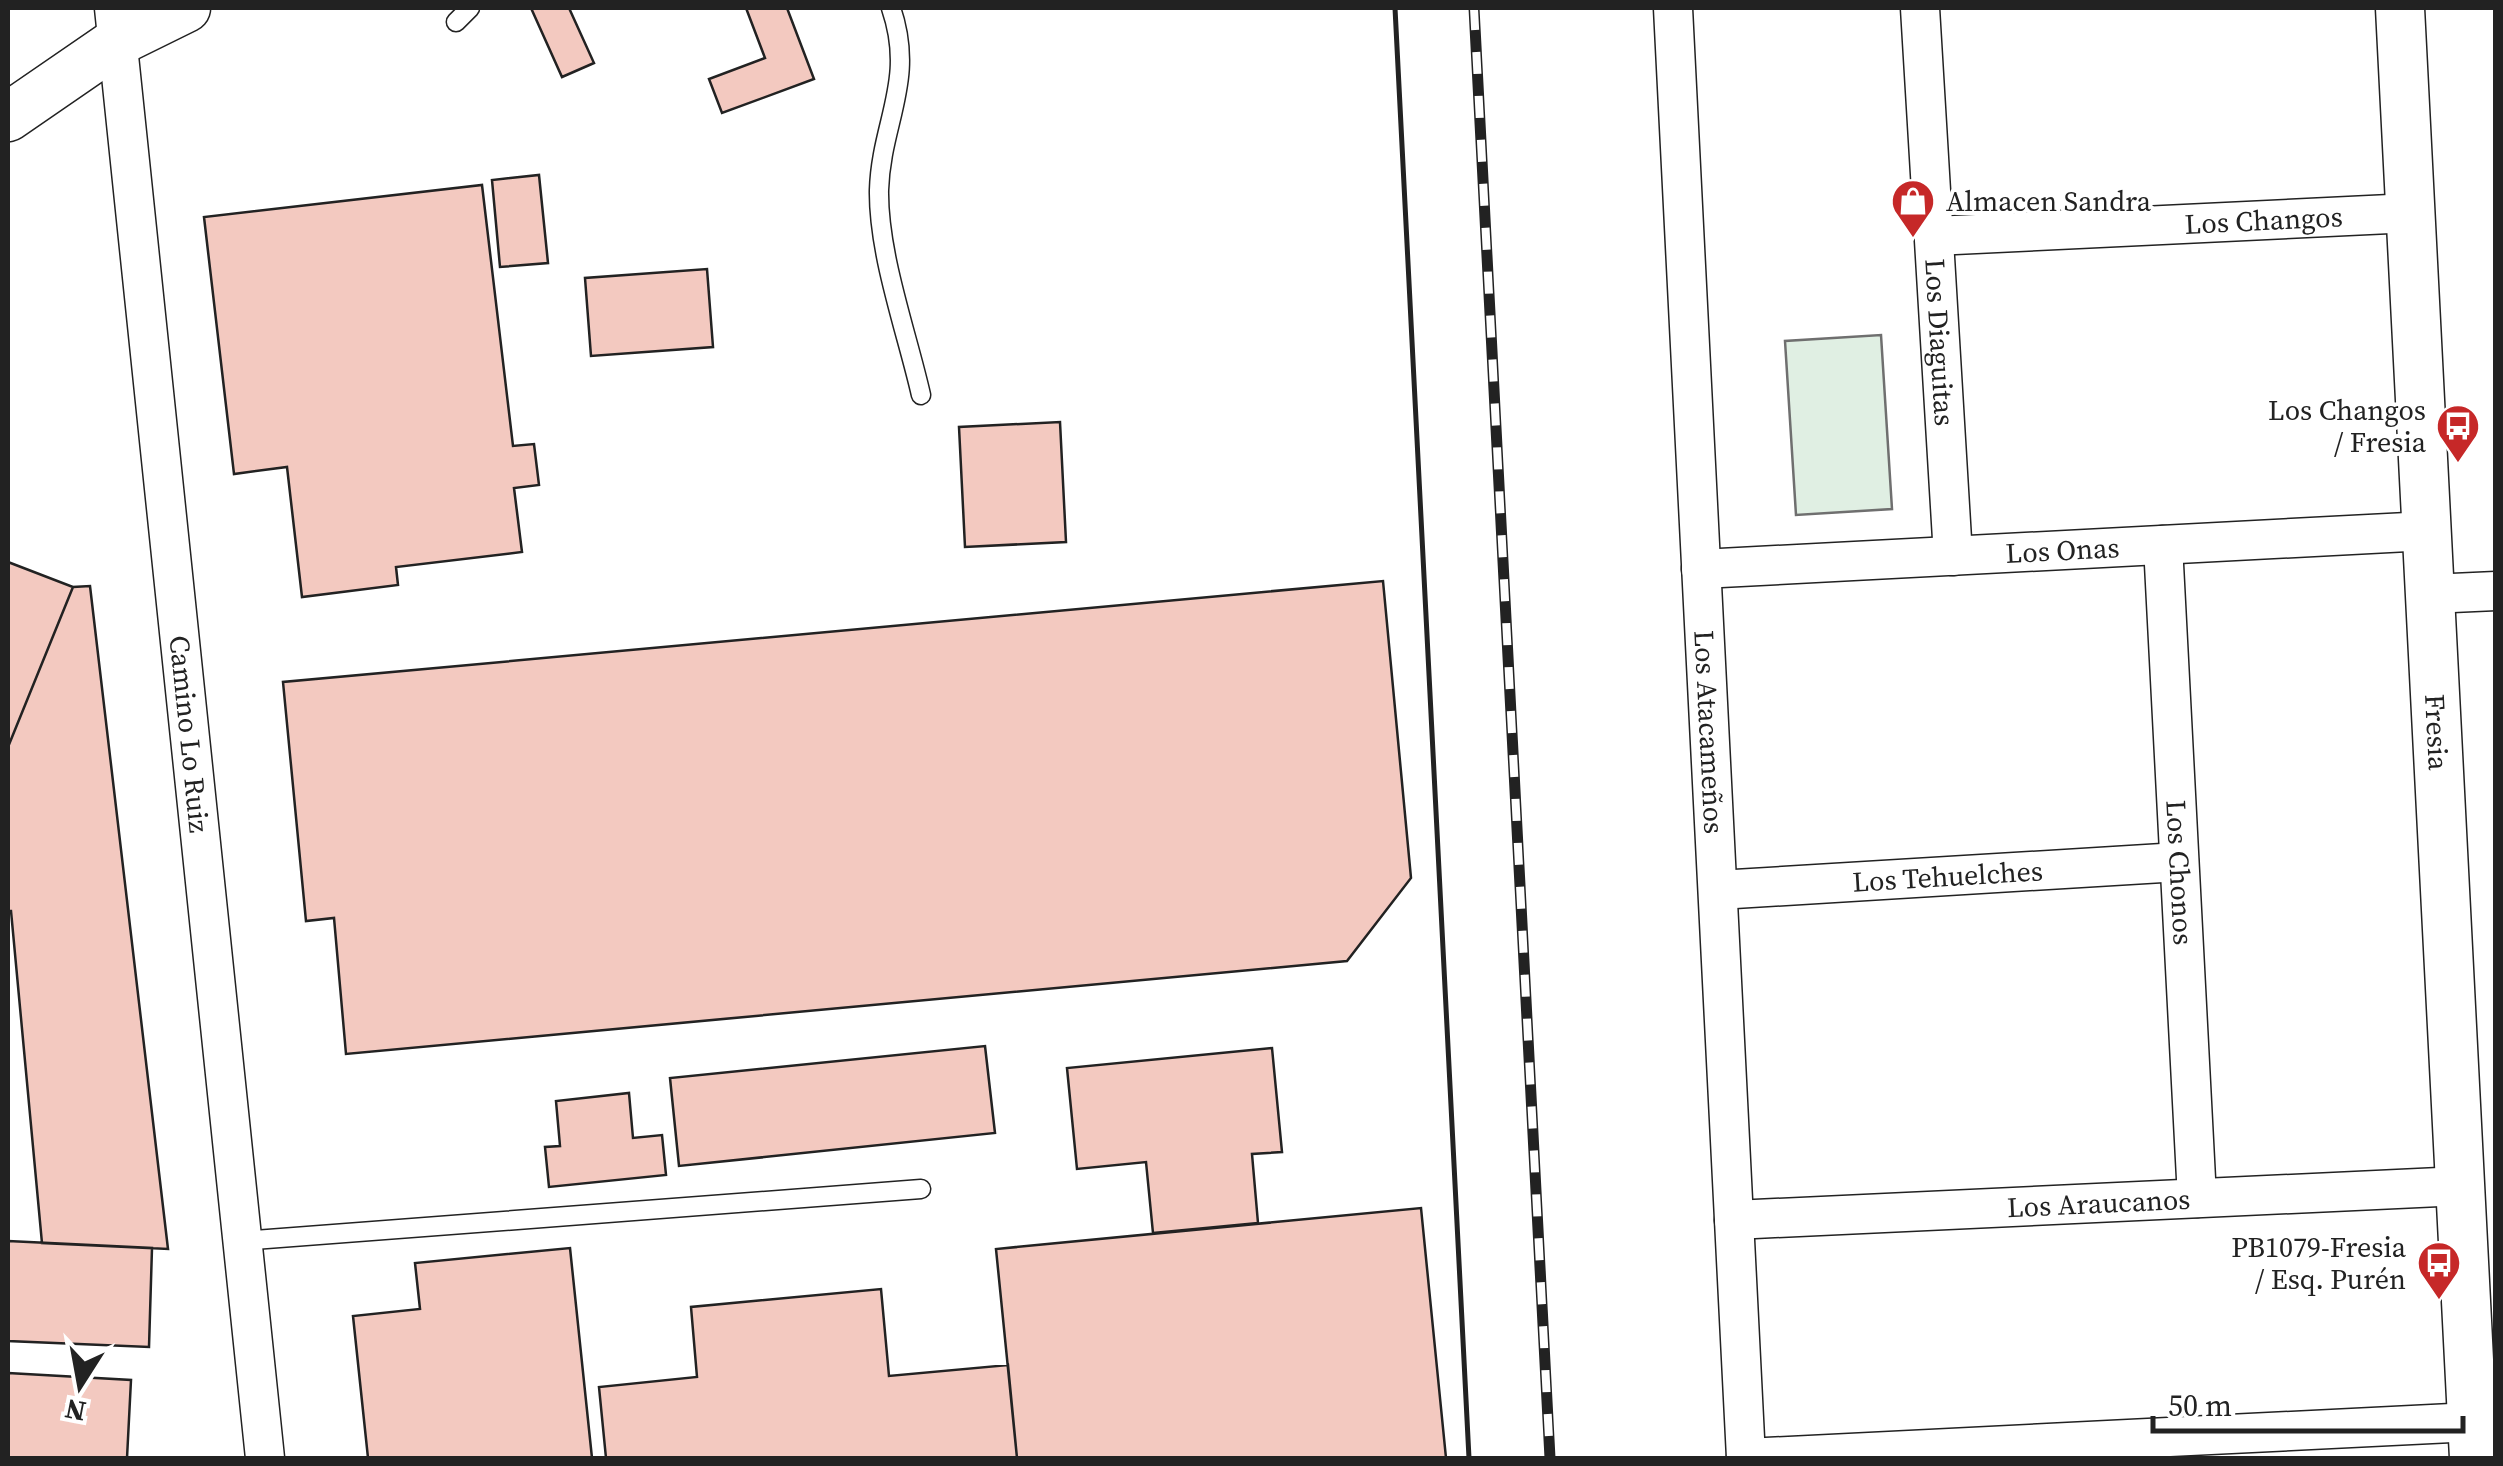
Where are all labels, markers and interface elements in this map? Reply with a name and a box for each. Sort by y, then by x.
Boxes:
shop icon: Almacen Sandra [1890,178,1936,239]
place label: Almacen Sandra [1946,182,2152,220]
street label: Los Changos [2184,197,2344,243]
street label: Los Diaguitas [1916,258,1964,427]
place label: Los Changos / Fresia [2268,391,2427,461]
bus stop icon: Los Changos / Fresia [2435,403,2481,464]
street label: Los Onas [2005,528,2120,572]
street label: Los Atacameños [1685,629,1734,835]
street label: Camino Lo Ruiz [160,634,219,835]
street label: Fresia [2416,693,2458,772]
street label: Los Chonos [2157,799,2203,946]
street label: Los Tehuelches [1851,851,2044,901]
street label: Los Araucanos [2006,1180,2191,1226]
place label: PB1079-Fresia / Esq. Purén [2231,1228,2407,1298]
bus stop icon: PB1079-Fresia / Esq. Purén [2416,1240,2462,1301]
north arrow [30,1336,130,1436]
scale bar [2153,1371,2463,1433]
text: 50 m [2168,1385,2232,1426]
text: N [62,1390,89,1431]

